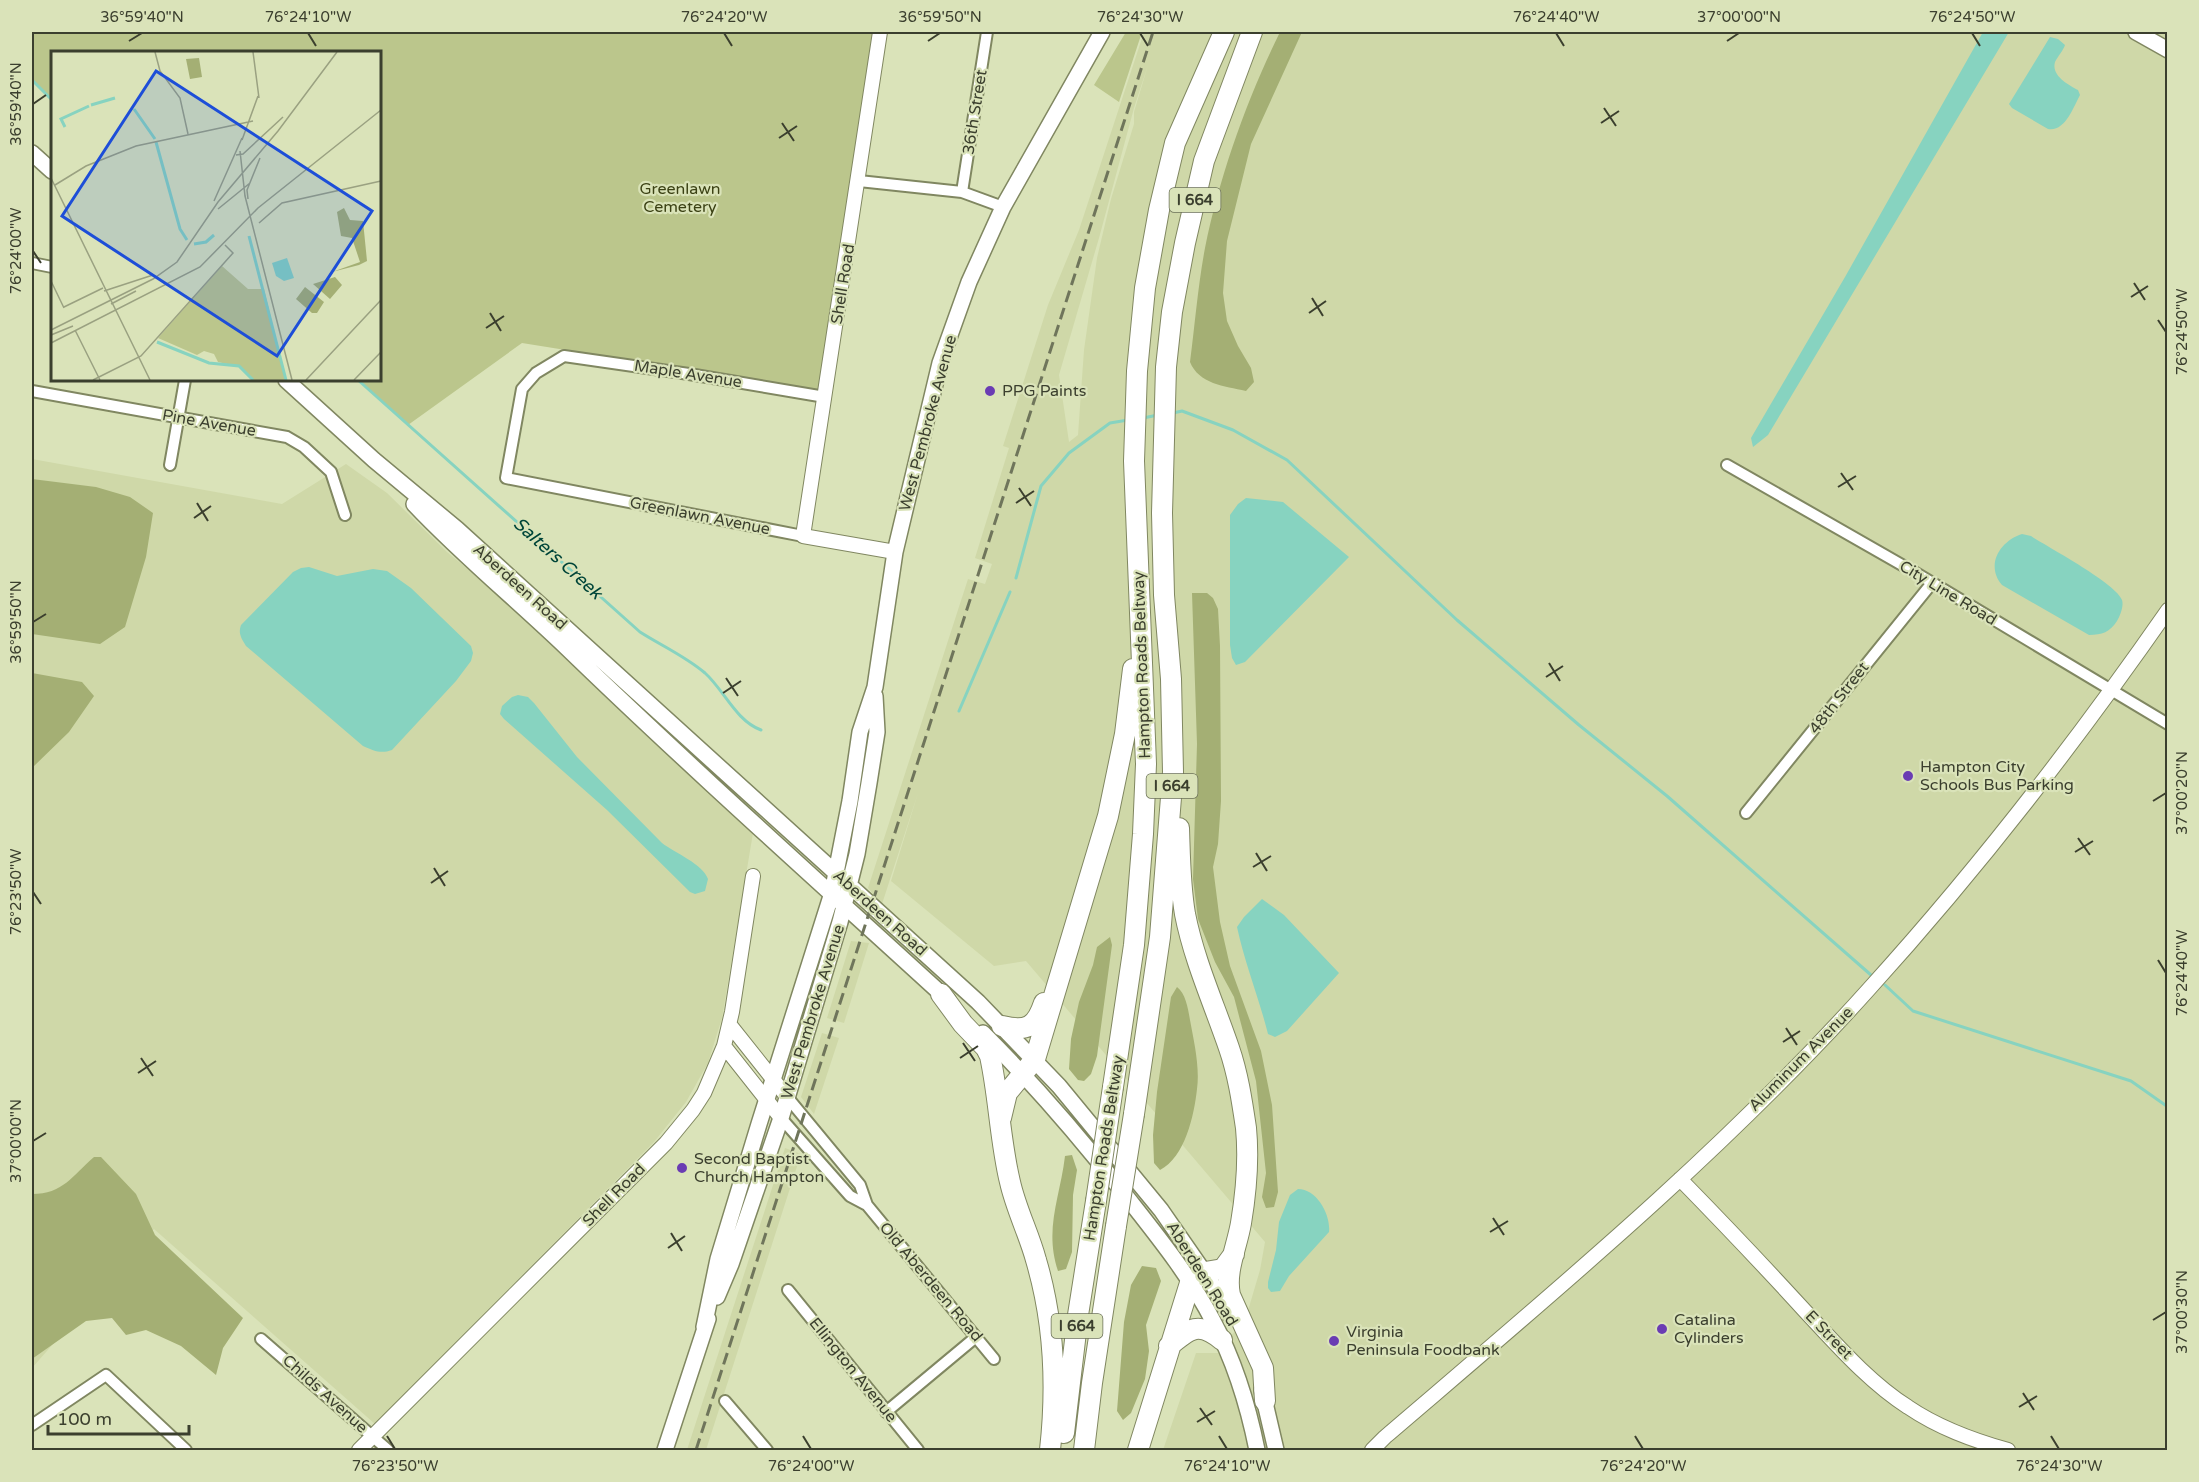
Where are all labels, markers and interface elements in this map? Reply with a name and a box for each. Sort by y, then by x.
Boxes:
text: 36°59'40"N [100,8,184,26]
text: 76°24'10"W [265,8,351,26]
text: 76°24'20"W [681,8,767,26]
text: 36°59'50"N [898,8,982,26]
text: 76°24'30"W [1097,8,1183,26]
text: 76°24'40"W [1513,8,1599,26]
text: 37°00'00"N [1697,8,1781,26]
text: 76°24'50"W [1929,8,2015,26]
inset map [51,51,381,381]
text: 36°59'40"N [7,62,25,146]
street label: 36th Street [958,68,992,156]
park label: Greenlawn Cemetery [639,179,721,217]
road number: I 664 [1170,188,1220,212]
text: 76°24'00"W [7,208,25,294]
street label: Shell Road [827,242,859,326]
text: 76°24'50"W [2173,289,2191,375]
street label: West Pembroke Avenue [895,333,961,513]
street label: Maple Avenue [633,356,743,392]
place label: PPG Paints [1002,381,1086,401]
marker: PPG Paints [983,384,997,398]
street label: Pine Avenue [161,405,257,441]
street label: Greenlawn Avenue [628,493,772,539]
water label: Salters Creek [509,512,608,604]
street label: Aberdeen Road [469,540,571,634]
street label: City Line Road [1896,556,2000,630]
street label: Hampton Roads Beltway [1129,571,1155,759]
text: 36°59'50"N [7,580,25,664]
street label: 48th Street [1805,658,1873,738]
text: 37°00'20"N [2173,751,2191,835]
place label: Hampton City Schools Bus Parking [1920,757,2074,795]
marker: Hampton City Schools Bus Parking [1901,769,1915,783]
road number: I 664 [1146,774,1198,798]
text: 76°23'50"W [7,849,25,935]
street label: Aberdeen Road [829,866,931,960]
street label: West Pembroke Avenue [777,922,849,1102]
text: 76°24'40"W [2173,930,2191,1016]
street label: Aluminum Avenue [1745,1003,1857,1115]
street label: Hampton Roads Beltway [1079,1053,1129,1242]
text: 37°00'00"N [7,1099,25,1183]
place label: Second Baptist Church Hampton [694,1149,824,1187]
street label: Shell Road [578,1159,650,1231]
marker: Second Baptist Church Hampton [675,1161,689,1175]
street label: Old Aberdeen Road [875,1218,987,1346]
street label: Aberdeen Road [1162,1218,1242,1330]
text: 37°00'30"N [2173,1270,2191,1354]
street label: E Street [1801,1306,1857,1364]
place label: Catalina Cylinders [1674,1310,1744,1348]
street label: Ellington Avenue [805,1314,901,1426]
road number: I 664 [1052,1314,1102,1338]
place label: Virginia Peninsula Foodbank [1346,1322,1500,1360]
marker: Catalina Cylinders [1655,1322,1669,1336]
marker: Virginia Peninsula Foodbank [1327,1334,1341,1348]
street label: Childs Avenue [278,1350,372,1438]
scale bar [48,1398,189,1436]
text: 100 m [57,1408,112,1430]
text: 76°23'50"W [352,1457,438,1475]
text: 76°24'00"W [768,1457,854,1475]
text: 76°24'10"W [1184,1457,1270,1475]
text: 76°24'20"W [1600,1457,1686,1475]
text: 76°24'30"W [2016,1457,2102,1475]

